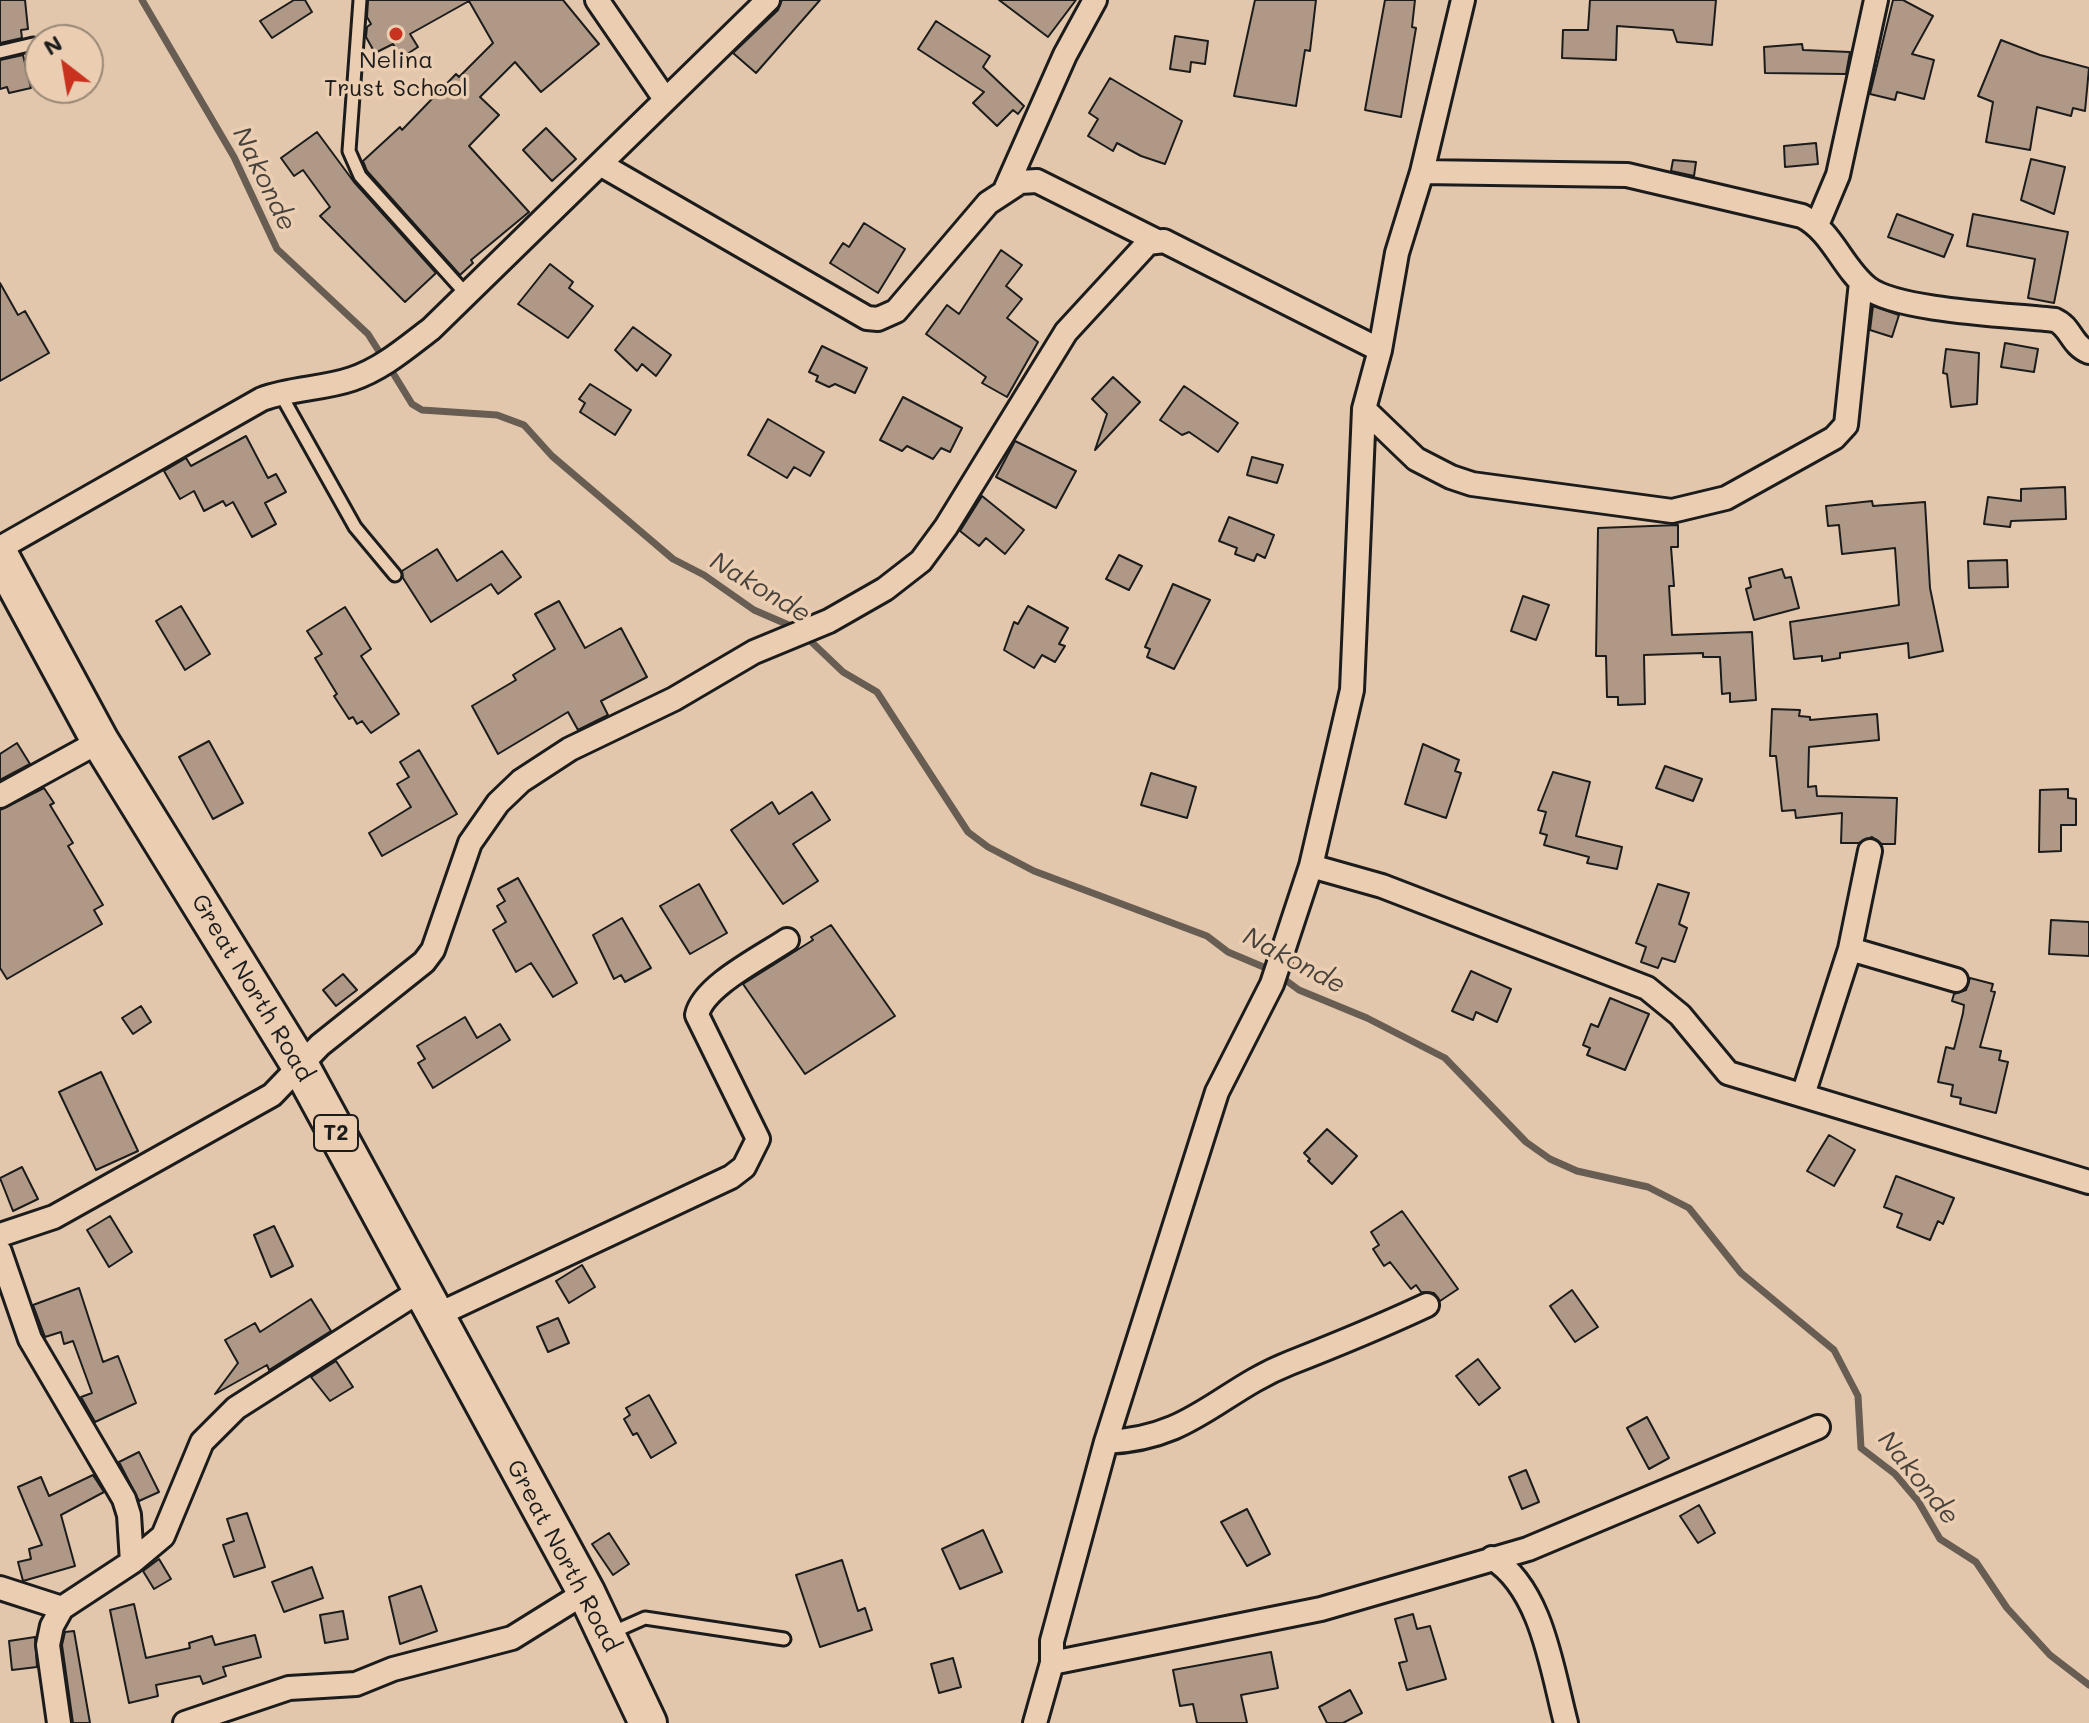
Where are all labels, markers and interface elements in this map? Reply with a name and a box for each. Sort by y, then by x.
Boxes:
north arrow [24,24,104,104]
marker: Nelina Trust School [387,25,405,43]
text: N [38,28,67,61]
place label: Nelina Trust School [324,47,468,103]
water label: Nakonde [226,122,302,236]
water label: Nakonde [704,546,816,630]
street label: Great North Road [185,889,319,1087]
water label: Nakonde [1237,921,1351,1001]
road number: T2 [314,1115,358,1151]
water label: Nakonde [1871,1425,1965,1531]
street label: Great North Road [500,1455,626,1657]

